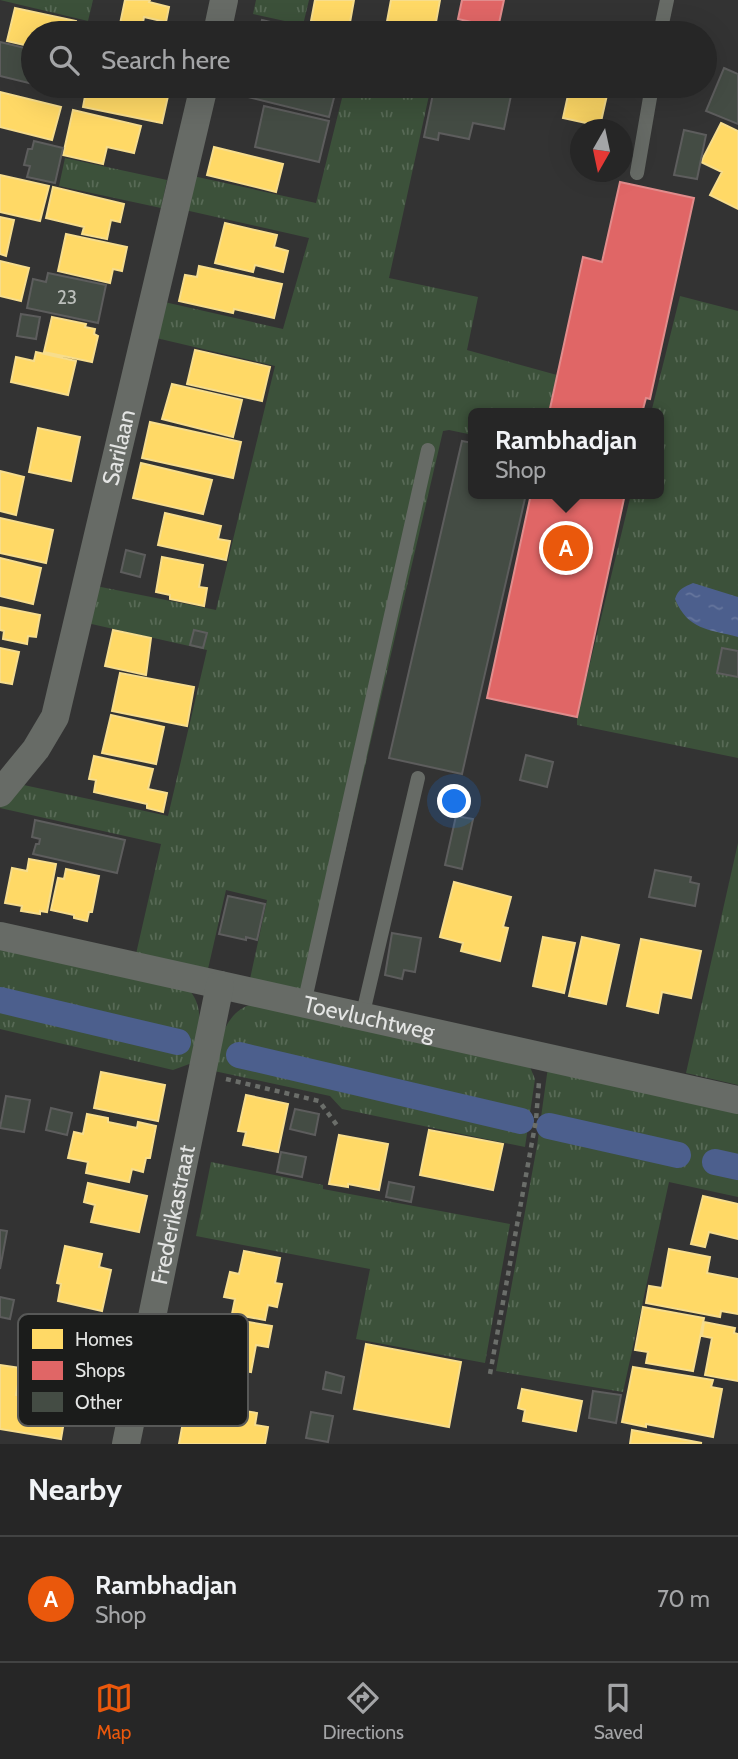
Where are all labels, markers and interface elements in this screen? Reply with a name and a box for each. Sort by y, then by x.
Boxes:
search box [21,21,717,98]
icon: search [45,41,83,79]
text: Search here [101,44,230,76]
north arrow [570,119,633,182]
house number: 23 [57,286,77,309]
street label: Sarilaan [96,407,141,488]
popup [468,408,664,499]
text: Rambhadjan [495,424,637,456]
text: Shop [495,456,546,484]
pin: A [543,522,589,574]
your location [437,784,471,818]
street label: Toevluchtweg [301,990,438,1046]
street label: Frederikastraat [145,1142,201,1287]
legend [18,1314,248,1426]
text: Homes [75,1328,133,1351]
text: Shops [75,1359,125,1382]
text: Other [75,1391,122,1414]
text: Nearby [28,1471,122,1508]
text: Rambhadjan [95,1569,237,1601]
text: A [44,1585,58,1613]
text: 70 m [657,1585,710,1613]
text: Shop [95,1601,146,1629]
tab: Map [95,1679,133,1744]
tab: Directions [323,1679,404,1744]
tab: Saved [594,1679,643,1744]

